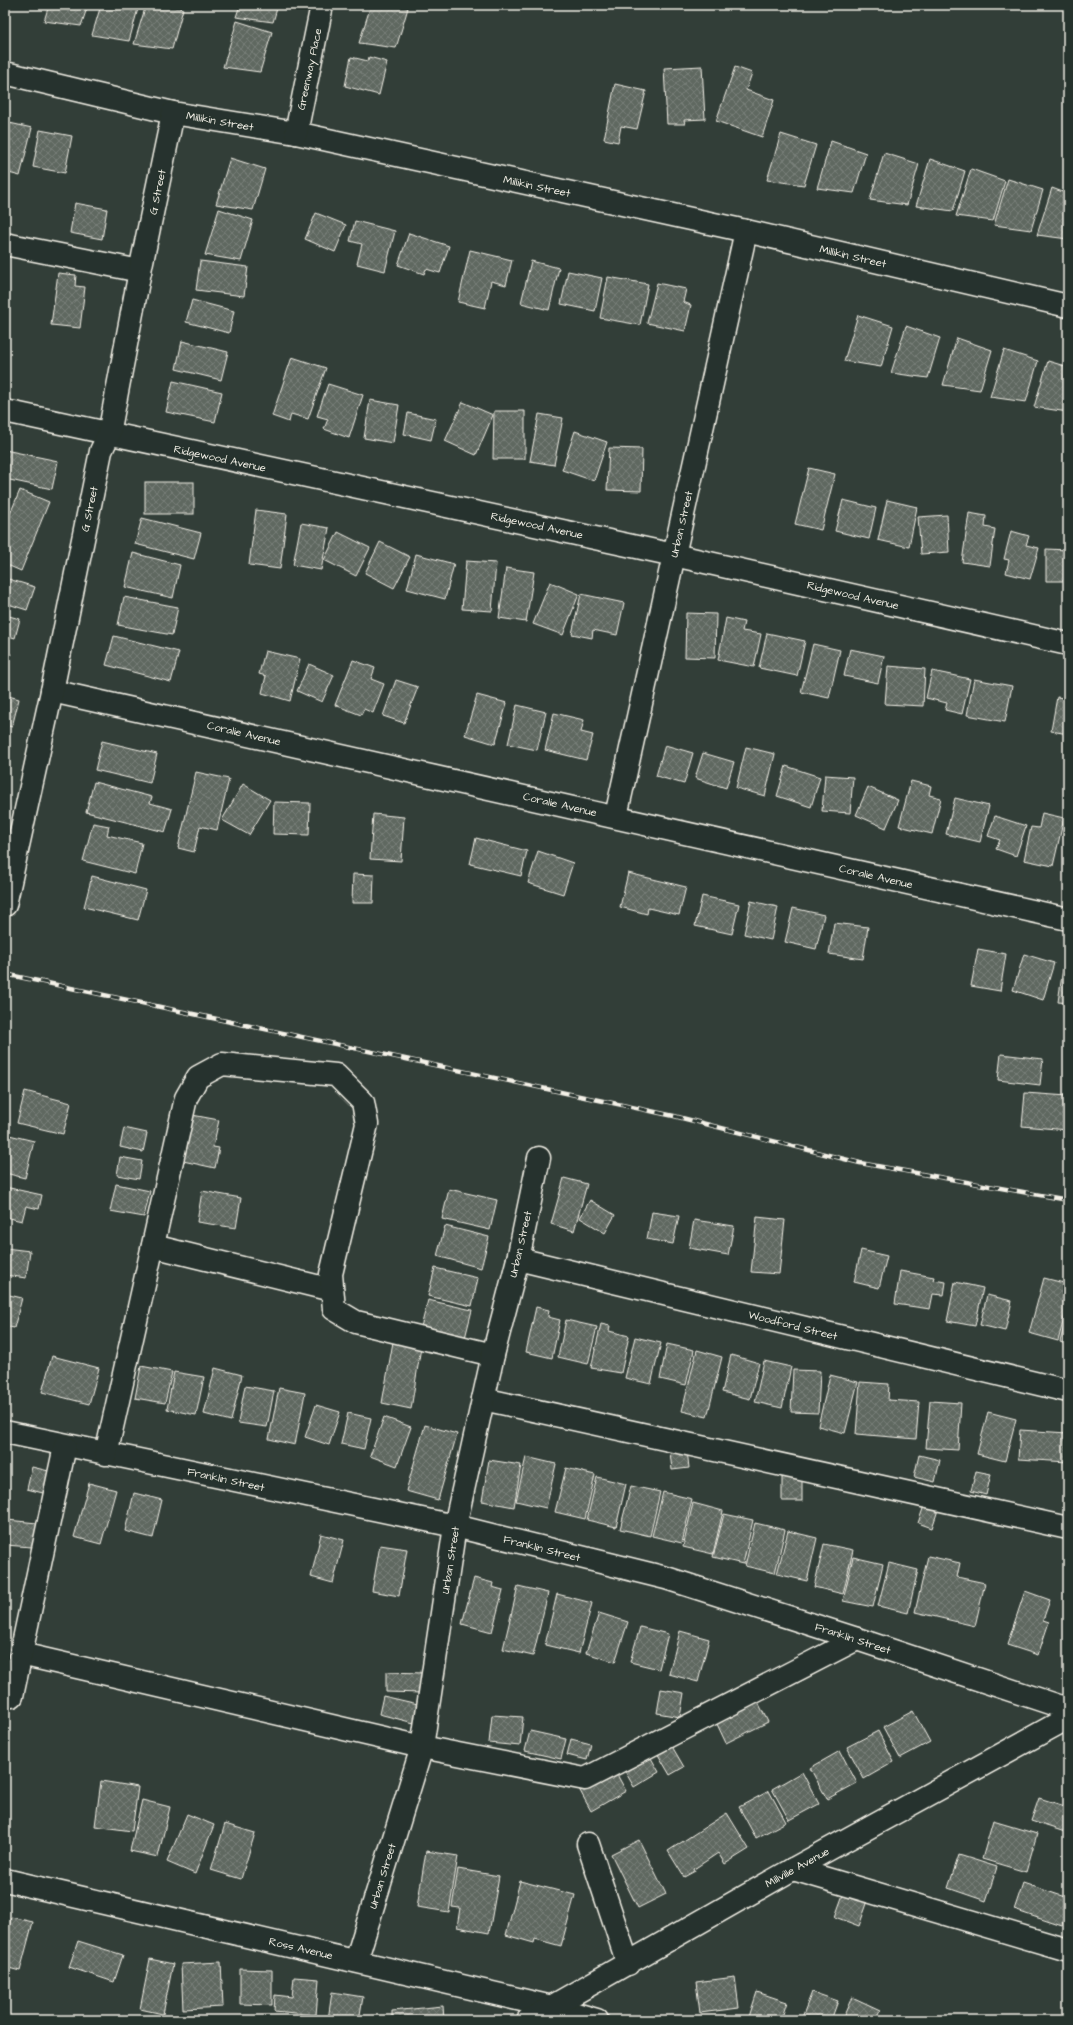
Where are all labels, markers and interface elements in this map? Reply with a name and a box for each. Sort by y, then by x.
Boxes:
street label: Greenway Place [293,27,326,112]
street label: Millikin Street [185,108,255,135]
street label: G Street [145,168,170,216]
street label: Millikin Street [502,172,572,201]
street label: Millikin Street [818,242,888,272]
street label: Ridgewood Avenue [172,441,267,477]
street label: G Street [77,485,102,533]
street label: Urban Street [667,489,697,559]
street label: Ridgewood Avenue [489,508,584,544]
street label: Ridgewood Avenue [805,578,900,614]
street label: Coralie Avenue [206,718,282,749]
street label: Coralie Avenue [522,789,598,820]
street label: Coralie Avenue [838,861,914,892]
street label: Urban Street [506,1209,536,1279]
street label: Woodford Street [747,1307,839,1344]
street label: Franklin Street [186,1464,267,1495]
street label: Urban Street [438,1525,463,1595]
street label: Franklin Street [502,1532,582,1565]
street label: Franklin Street [813,1619,893,1658]
street label: Urban Street [365,1841,400,1911]
street label: Millville Avenue [762,1844,832,1891]
street label: Ross Avenue [267,1934,334,1963]

